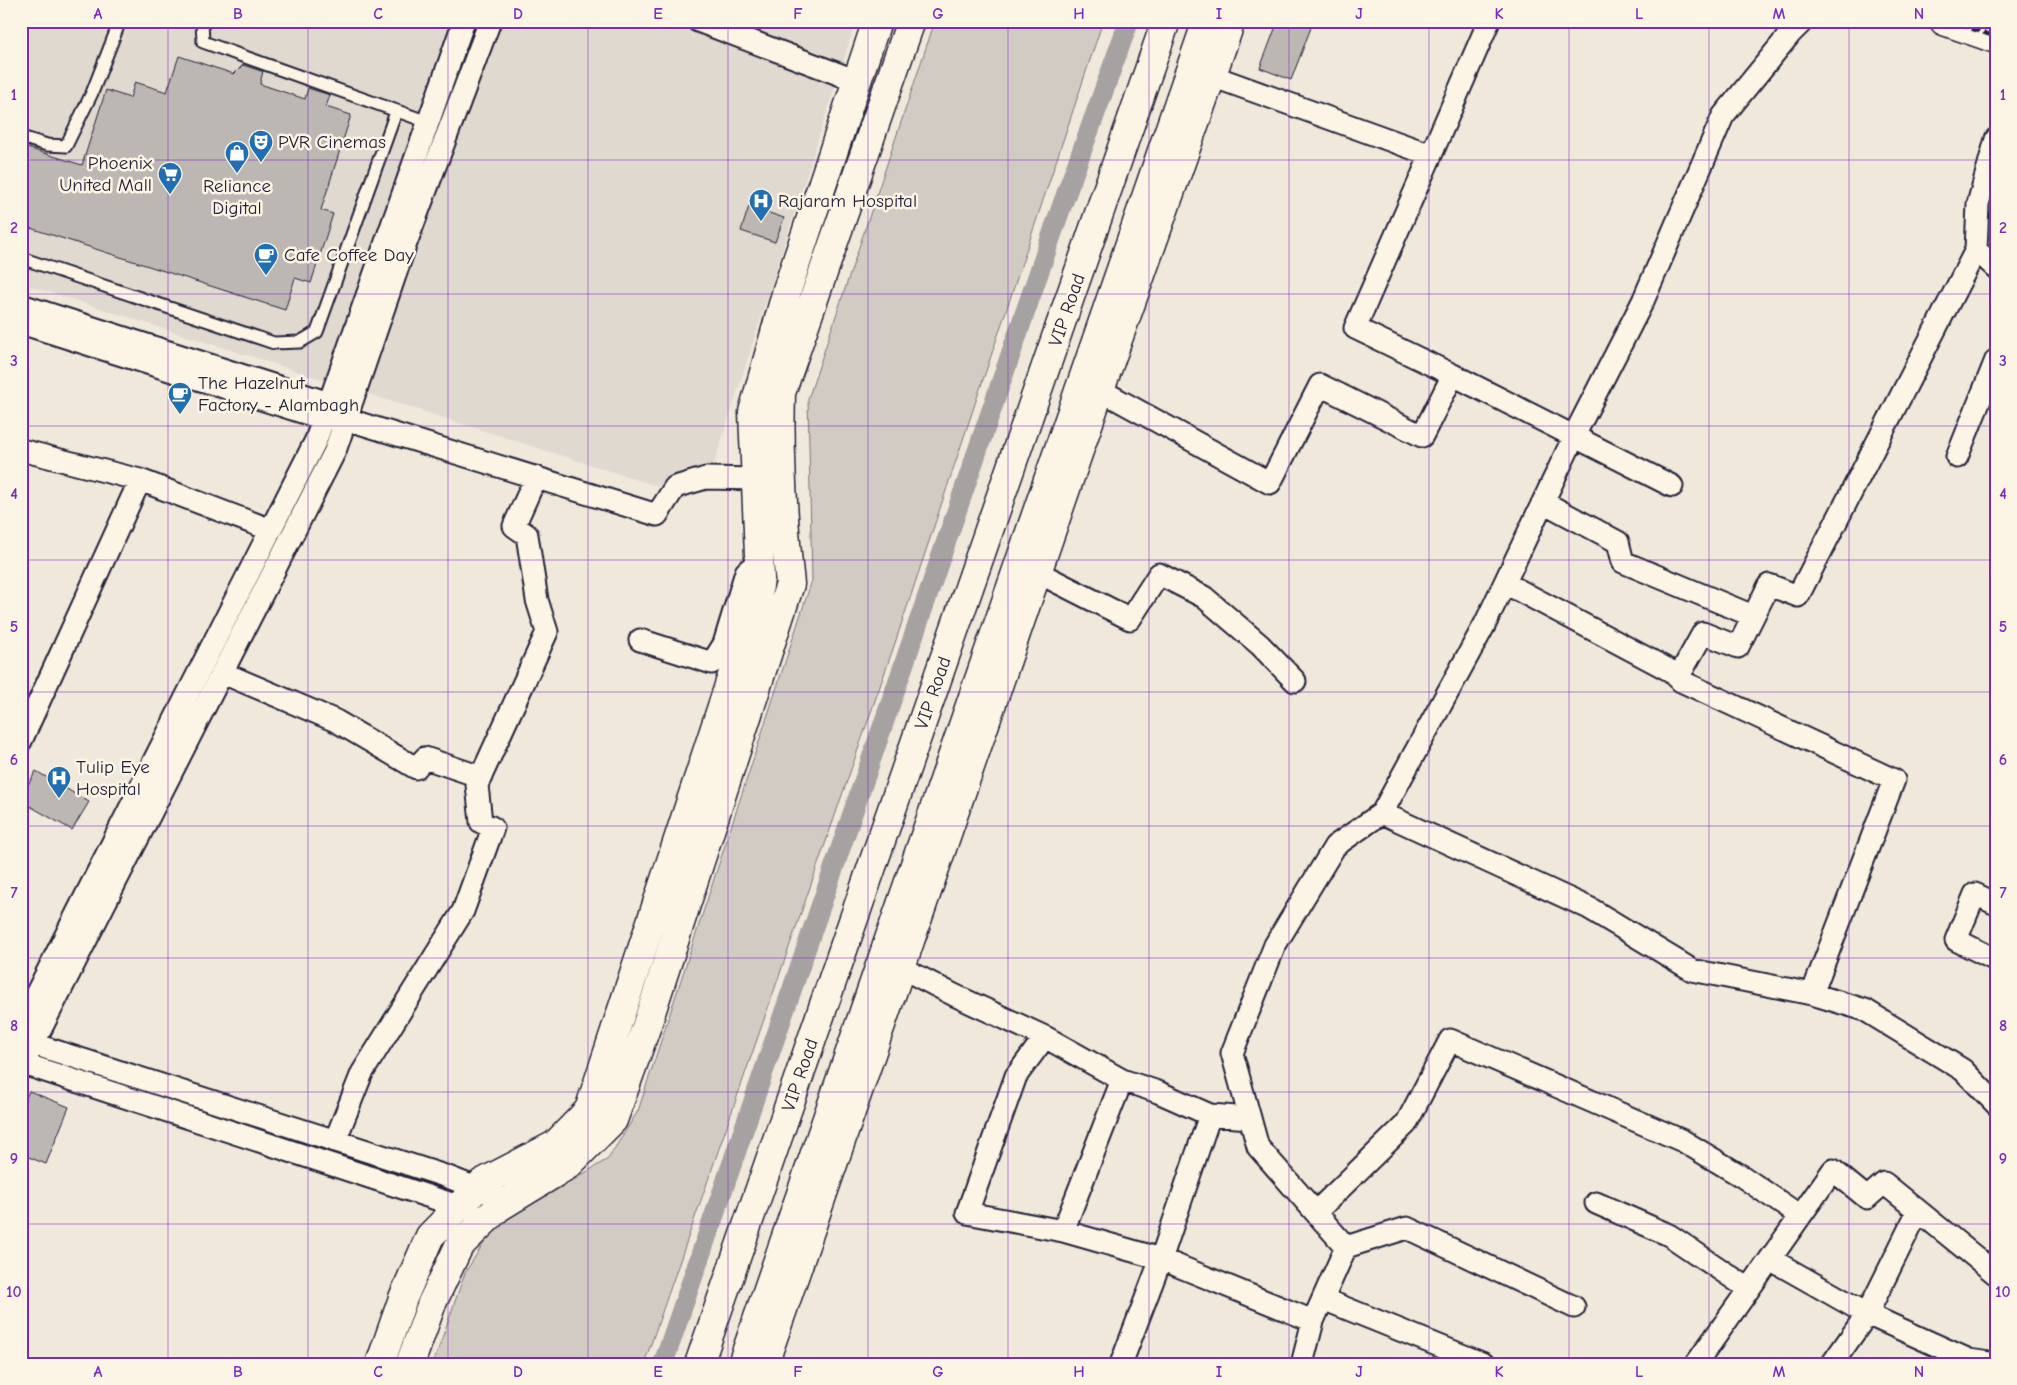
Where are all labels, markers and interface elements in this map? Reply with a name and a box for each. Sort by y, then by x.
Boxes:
text: A [94,5,103,23]
text: B [233,5,243,23]
text: C [373,5,383,23]
text: D [513,5,523,23]
text: E [653,5,663,23]
text: F [793,5,803,23]
text: G [932,5,944,23]
text: H [1073,5,1085,23]
text: I [1216,5,1222,23]
text: J [1355,5,1363,23]
text: K [1494,5,1504,23]
text: L [1635,5,1643,23]
text: M [1773,5,1786,23]
text: N [1914,5,1924,23]
text: 1 [11,86,17,104]
text: 1 [2000,86,2006,104]
theatre icon: PVR Cinemas [248,129,274,163]
place label: PVR Cinemas [278,131,386,153]
shop icon: Reliance Digital [224,140,250,174]
place label: Phoenix United Mall [59,152,153,196]
supermarket icon: Phoenix United Mall [157,161,183,195]
place label: Reliance Digital [203,175,271,219]
hospital icon: Rajaram Hospital [748,188,774,222]
place label: Rajaram Hospital [778,190,917,212]
text: 2 [10,219,18,237]
text: 2 [1999,219,2007,237]
cafe icon: Cafe Coffee Day [253,242,279,276]
place label: Cafe Coffee Day [284,244,414,266]
street label: VIP Road [1044,271,1090,349]
text: 3 [10,352,18,370]
text: 3 [1999,352,2007,370]
place label: The Hazelnut Factory - Alambagh [198,372,359,416]
cafe icon: The Hazelnut Factory - Alambagh [167,381,193,415]
text: 4 [10,485,18,503]
text: 4 [1999,485,2007,503]
text: 5 [10,618,18,636]
text: 5 [1999,618,2007,636]
street label: VIP Road [910,654,956,732]
text: 6 [10,751,18,769]
text: 6 [1999,751,2007,769]
place label: Tulip Eye Hospital [76,756,150,800]
hospital icon: Tulip Eye Hospital [46,765,72,799]
text: 7 [10,884,18,902]
text: 7 [1999,884,2007,902]
text: 8 [10,1017,18,1035]
text: 8 [1999,1017,2007,1035]
street label: VIP Road [777,1036,823,1114]
text: 9 [10,1150,18,1168]
text: 9 [1999,1150,2007,1168]
text: 10 [6,1283,22,1301]
text: 10 [1995,1283,2011,1301]
text: A [94,1363,103,1381]
text: B [233,1363,243,1381]
text: C [373,1363,383,1381]
text: D [513,1363,523,1381]
text: E [653,1363,663,1381]
text: F [793,1363,803,1381]
text: G [932,1363,944,1381]
text: H [1073,1363,1085,1381]
text: I [1216,1363,1222,1381]
text: J [1355,1363,1363,1381]
text: K [1494,1363,1504,1381]
text: L [1635,1363,1643,1381]
text: M [1773,1363,1786,1381]
text: N [1914,1363,1924,1381]

